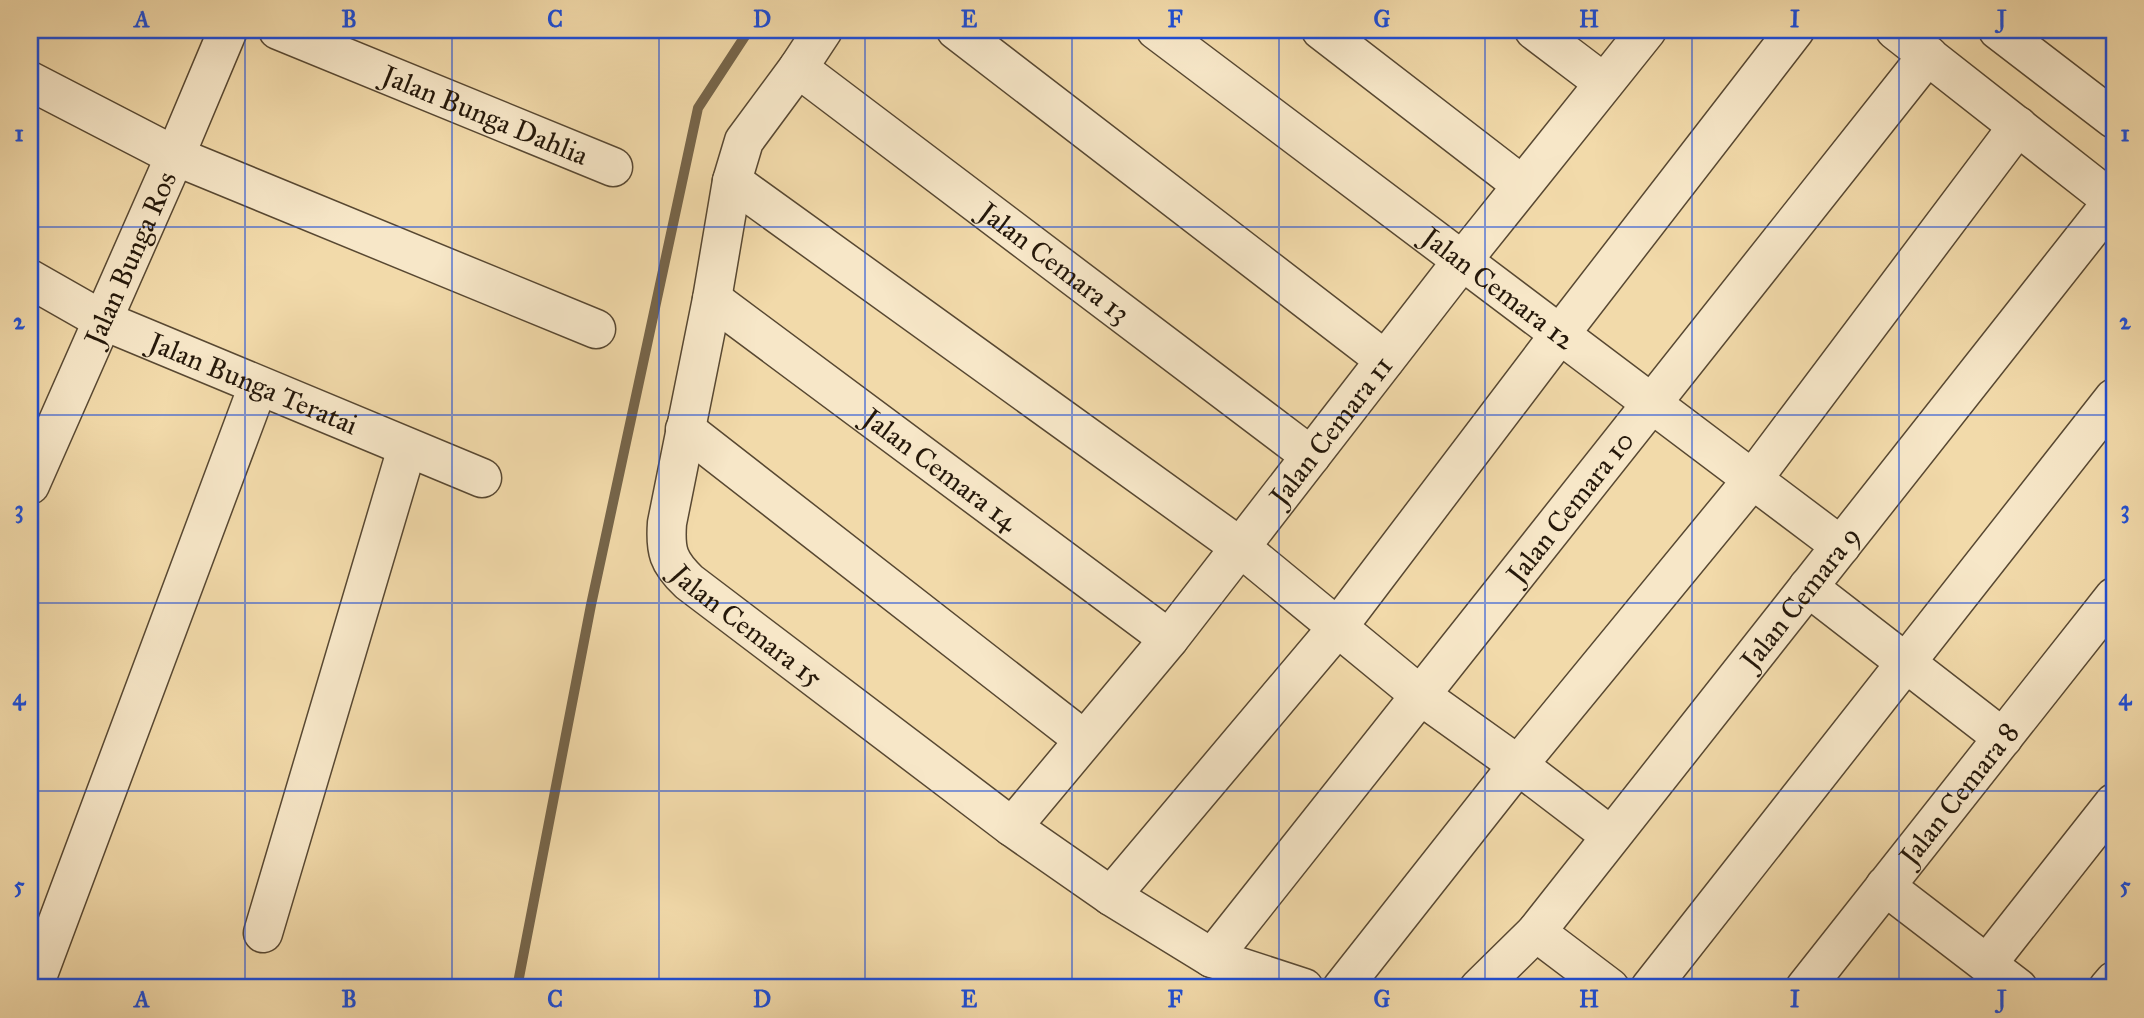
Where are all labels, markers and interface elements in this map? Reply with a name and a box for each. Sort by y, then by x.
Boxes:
text: A [132,5,150,33]
text: B [341,5,357,33]
text: C [547,5,563,33]
text: D [753,5,771,33]
text: E [961,5,978,33]
text: F [1167,5,1183,33]
text: G [1374,5,1391,33]
text: H [1579,5,1599,33]
text: I [1790,5,1800,33]
text: J [1994,5,2007,34]
street label: Jalan Bunga Dahlia [374,56,593,173]
text: 1 [14,119,24,147]
text: 1 [2120,119,2130,147]
street label: Jalan Bunga Ros [76,166,184,353]
street label: Jalan Cemara 13 [970,193,1137,331]
street label: Jalan Cemara 12 [1413,218,1582,357]
text: 2 [13,307,25,335]
text: 2 [2119,307,2131,335]
street label: Jalan Bunga Teratai [141,323,363,443]
street label: Jalan Cemara 11 [1260,349,1400,515]
street label: Jalan Cemara 14 [854,399,1026,539]
street label: Jalan Cemara 10 [1497,424,1641,593]
text: 3 [14,495,24,524]
text: 3 [2120,495,2130,524]
street label: Jalan Cemara 9 [1731,519,1868,679]
street label: Jalan Cemara 15 [661,555,830,695]
text: 4 [13,683,27,711]
text: 4 [2119,683,2133,711]
street label: Jalan Cemara 8 [1890,715,2026,875]
text: 5 [14,871,25,899]
text: 5 [2120,871,2131,899]
text: A [132,985,150,1013]
text: B [341,985,357,1013]
text: C [547,985,563,1013]
text: D [753,985,771,1013]
text: E [961,985,978,1013]
text: F [1167,985,1183,1013]
text: G [1374,985,1391,1013]
text: H [1579,985,1599,1013]
text: I [1790,985,1800,1013]
text: J [1994,985,2007,1014]

